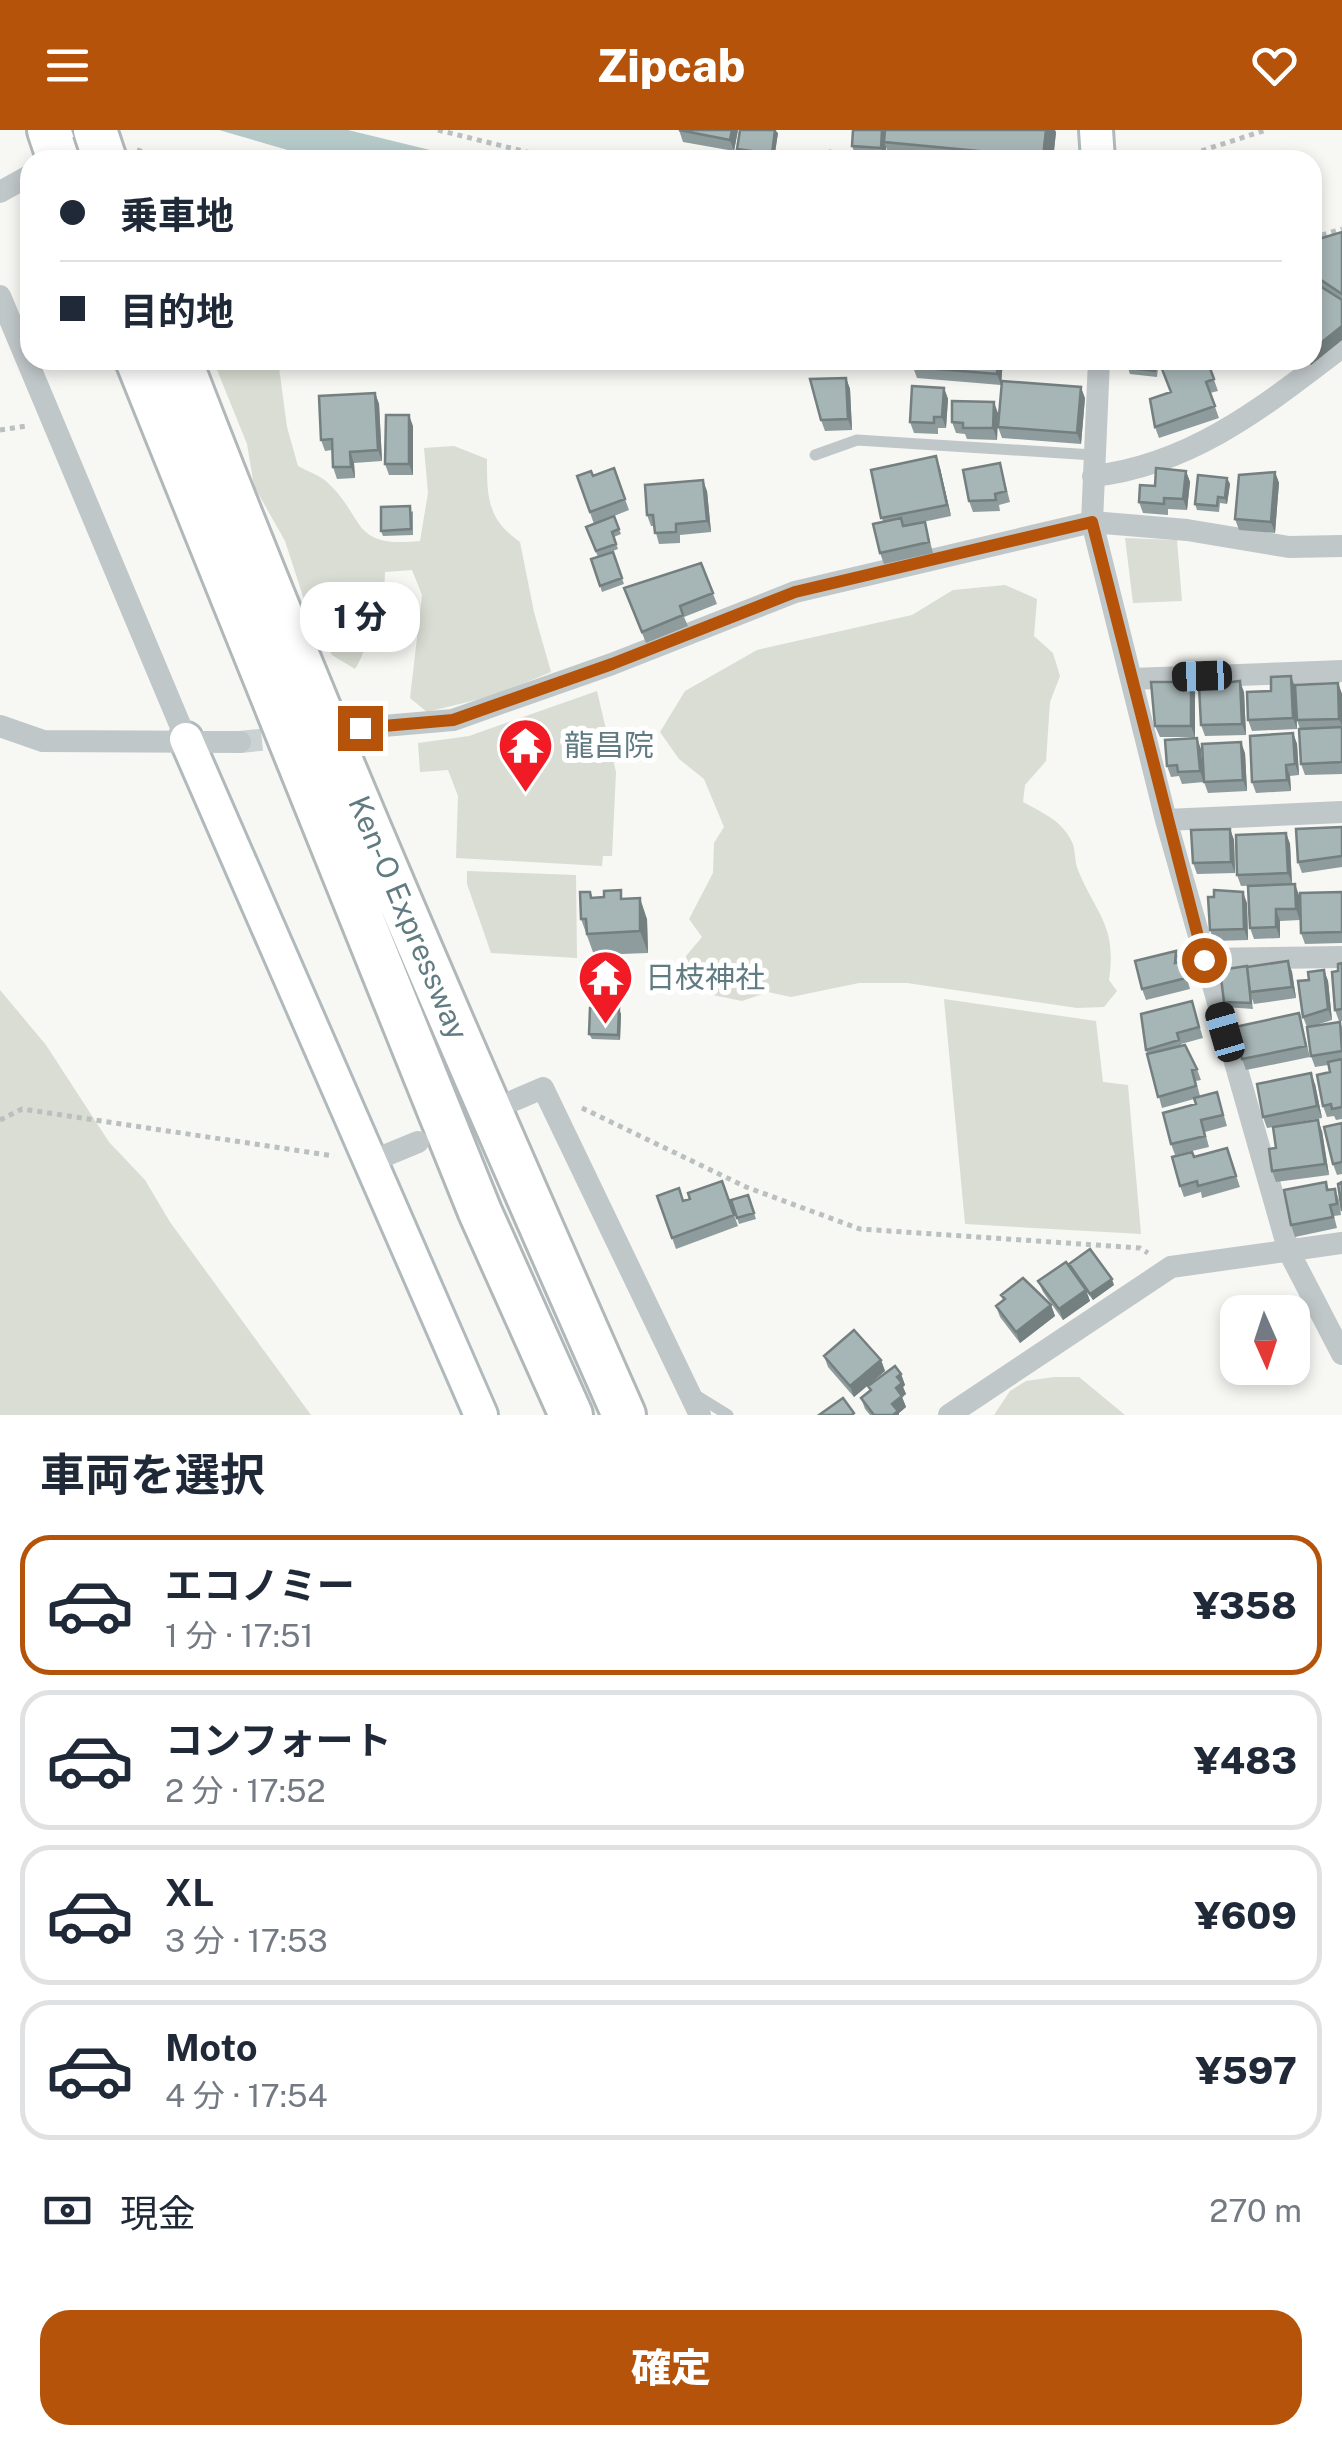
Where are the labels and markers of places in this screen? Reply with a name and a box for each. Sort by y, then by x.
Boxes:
temple icon: 龍昌院 [495,716,555,795]
place label: 龍昌院 [564,727,654,763]
temple icon: 日枝神社 [576,948,636,1027]
place label: 日枝神社 [645,959,765,995]

